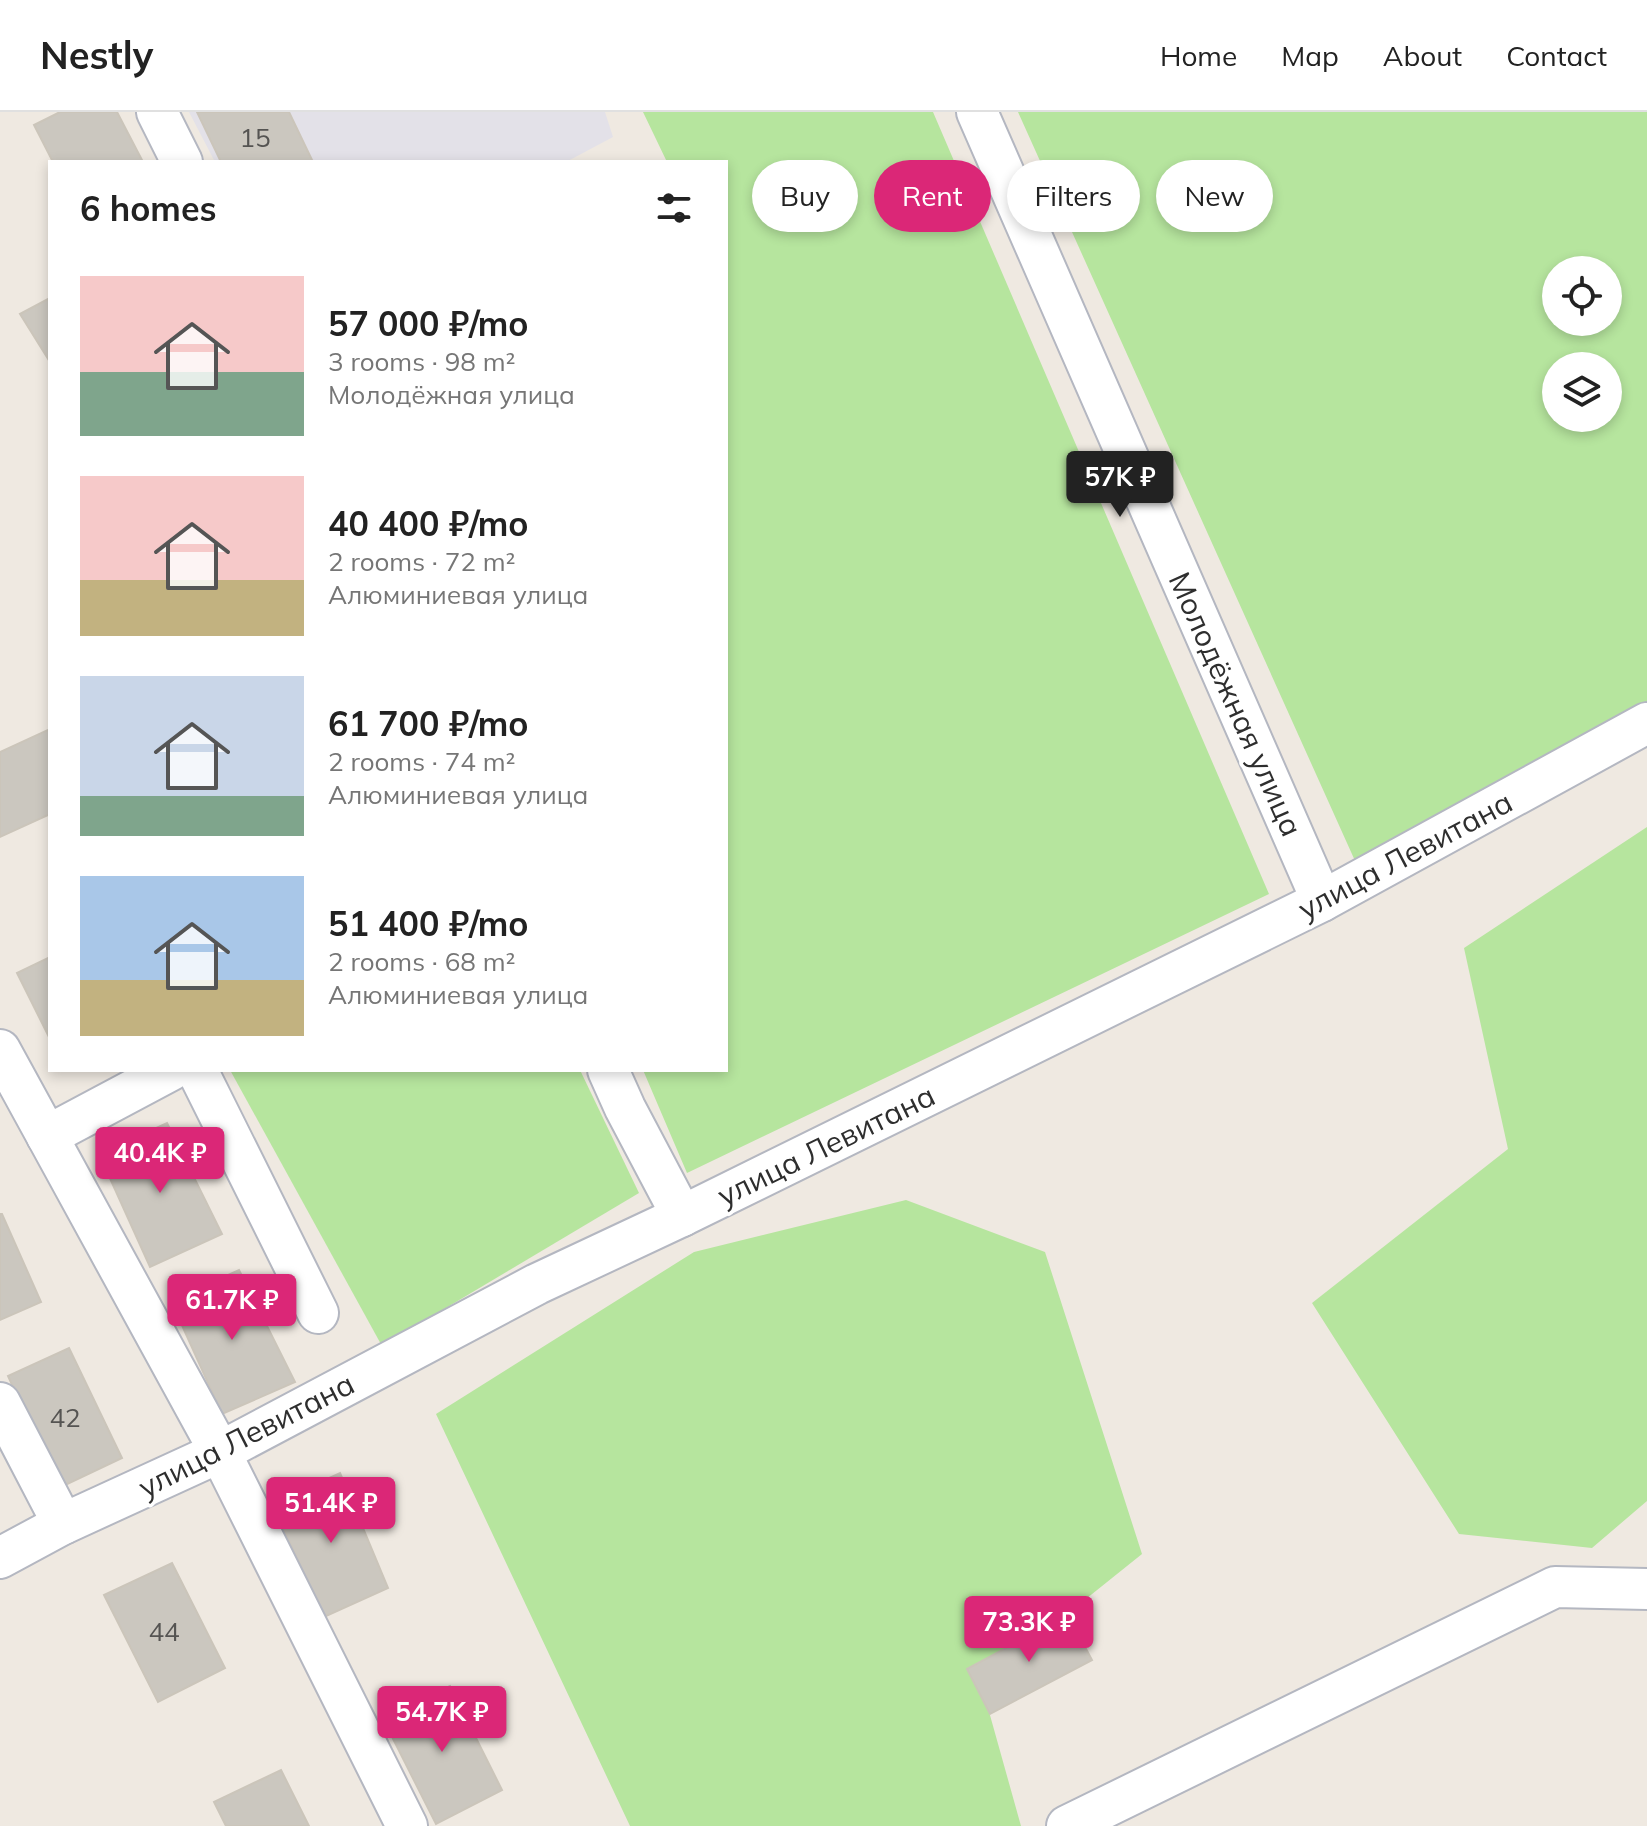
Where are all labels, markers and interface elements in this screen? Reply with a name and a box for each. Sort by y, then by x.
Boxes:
text: Nestly [40,31,153,79]
text: Home [1160,38,1237,73]
text: Map [1281,38,1339,73]
text: About [1383,38,1462,73]
text: Contact [1506,38,1607,73]
house number: 15 [239,121,271,154]
chip: Buy [752,160,858,232]
chip: Rent [874,160,991,232]
chip: Filters [1007,160,1140,232]
chip: New [1156,160,1273,232]
icon: filters [652,186,696,230]
text: 6 homes [80,187,217,230]
map controls [1542,256,1622,432]
button: locate [1542,256,1622,336]
text: 57 000 ₽/mo [328,302,528,345]
icon: home [144,308,240,404]
text: 3 rooms · 98 m² [328,345,515,378]
button: layers [1542,352,1622,432]
text: Молодёжная улица [328,378,575,411]
pin: 57K ₽ [1064,451,1176,519]
text: 57K ₽ [1084,460,1156,493]
text: 40 400 ₽/mo [328,502,528,545]
icon: home [144,508,240,604]
text: 2 rooms · 72 m² [328,545,515,578]
street label: Молодёжная улица [1161,566,1311,842]
text: Алюминиевая улица [328,578,588,611]
text: 61 700 ₽/mo [328,702,528,745]
icon: home [144,708,240,804]
text: 2 rooms · 74 m² [328,745,515,778]
text: Алюминиевая улица [328,778,588,811]
street label: улица Левитана [1291,782,1519,928]
text: 51 400 ₽/mo [328,902,528,945]
icon: home [144,908,240,1004]
text: 2 rooms · 68 m² [328,945,515,978]
text: Алюминиевая улица [328,978,588,1011]
street label: улица Левитана [711,1076,941,1214]
pin: 40.4K ₽ [86,1127,234,1195]
text: 40.4K ₽ [113,1136,207,1169]
pin: 61.7K ₽ [158,1274,306,1342]
text: 61.7K ₽ [185,1283,279,1316]
street label: улица Левитана [132,1364,360,1506]
house number: 42 [49,1401,81,1434]
pin: 51.4K ₽ [257,1477,405,1545]
text: 51.4K ₽ [284,1486,378,1519]
pin: 73.3K ₽ [955,1596,1103,1664]
text: 73.3K ₽ [982,1605,1076,1638]
house number: 44 [148,1615,180,1648]
pin: 54.7K ₽ [368,1686,516,1754]
text: 54.7K ₽ [395,1695,489,1728]

